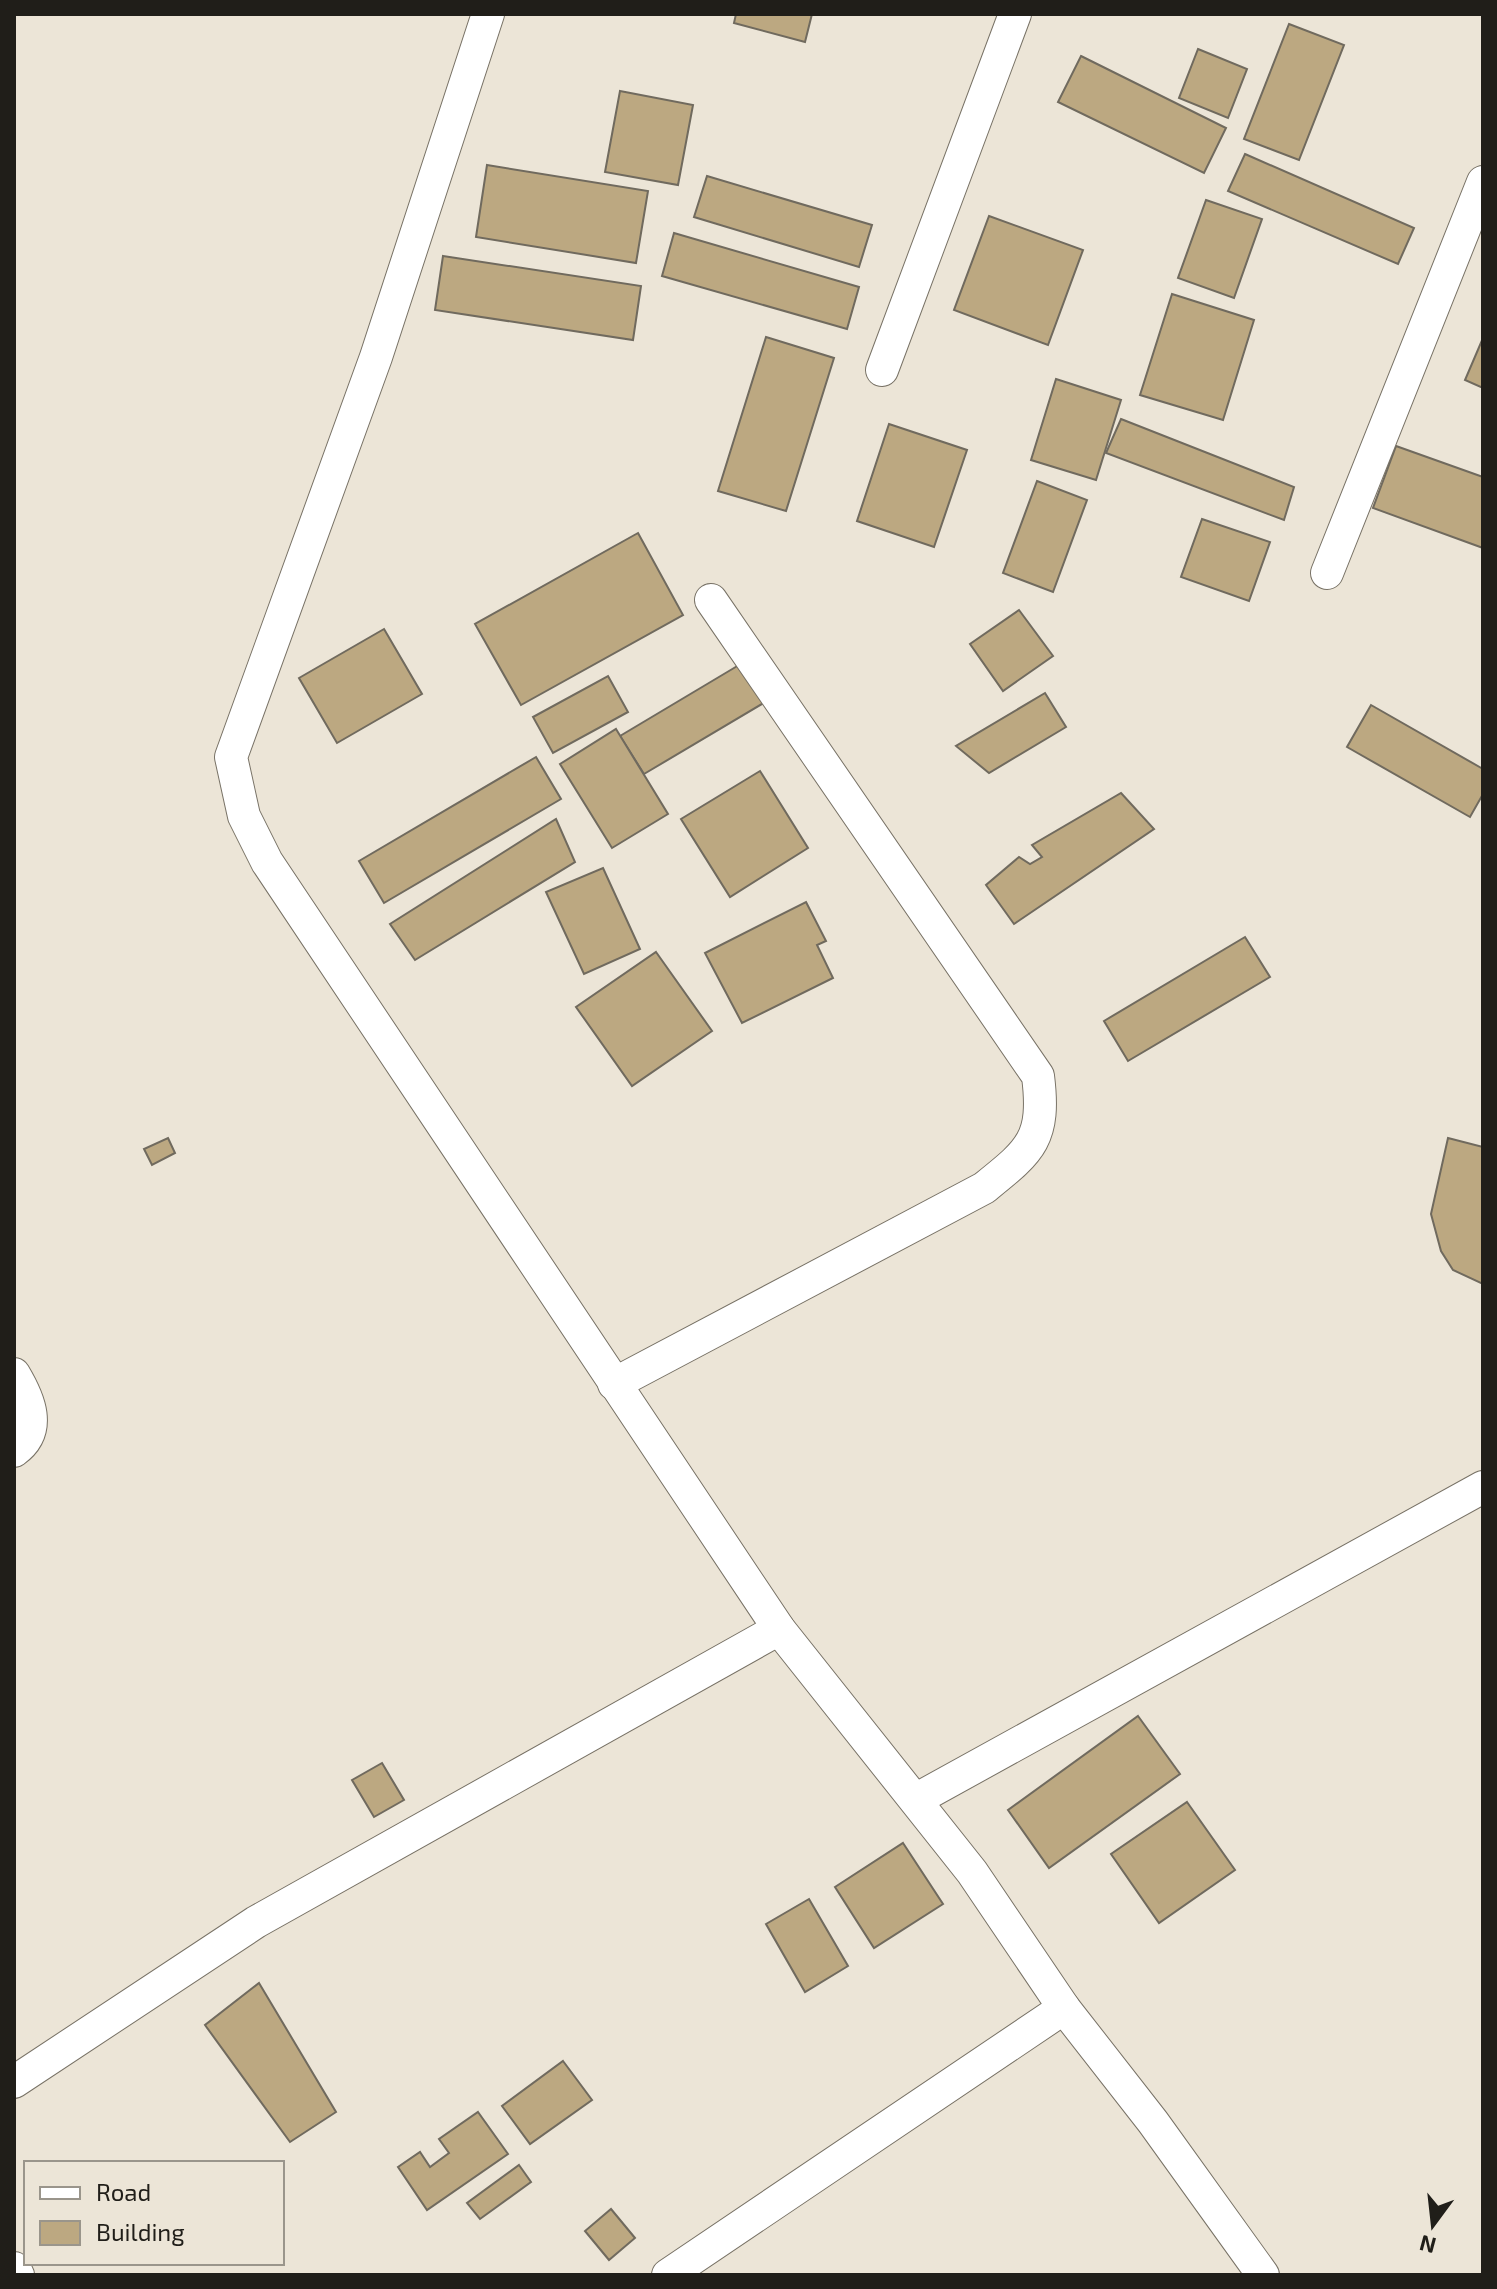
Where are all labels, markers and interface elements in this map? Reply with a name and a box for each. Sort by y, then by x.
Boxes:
legend [24,2161,284,2265]
text: Road [96,2177,151,2206]
north arrow [1393,2185,1473,2265]
text: Building [96,2217,185,2246]
text: N [1417,2231,1439,2260]

